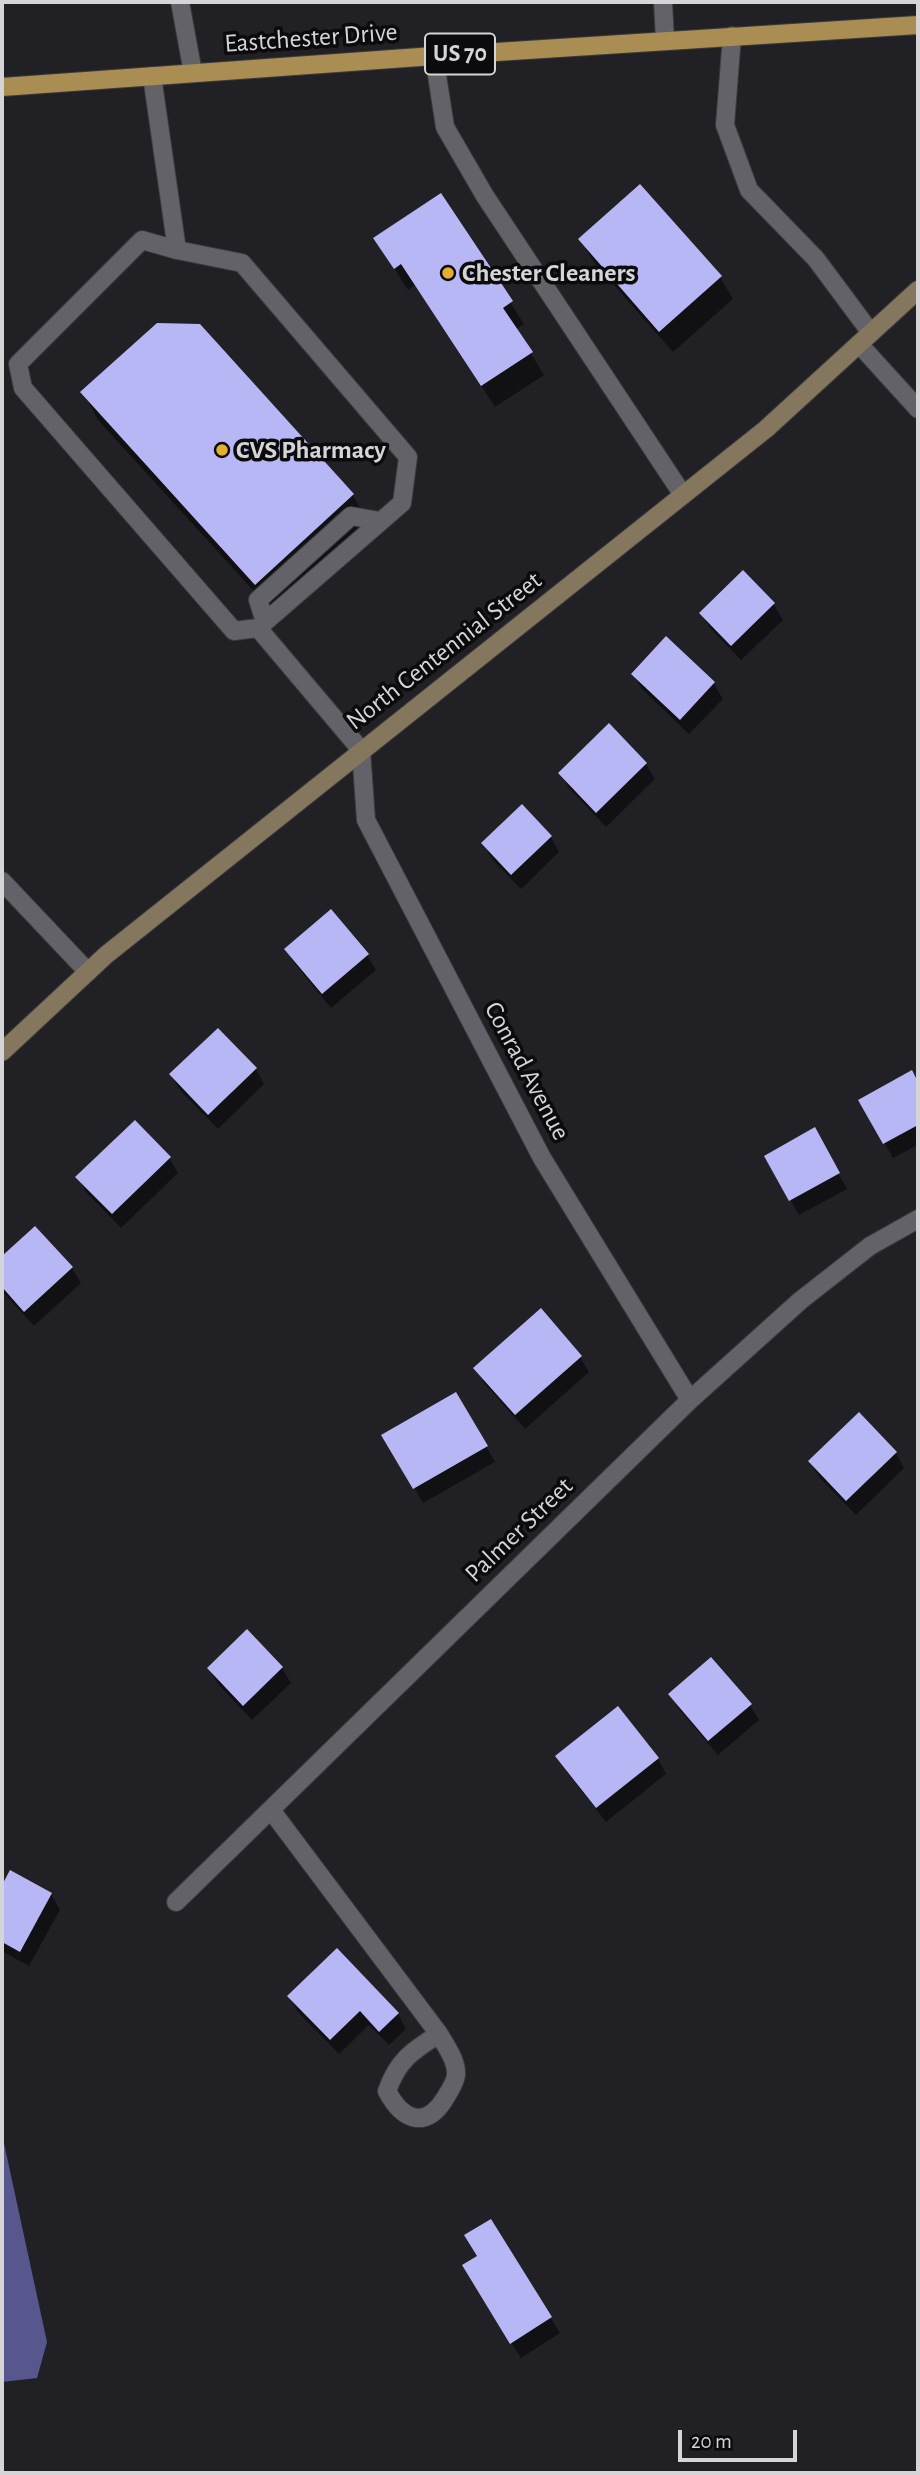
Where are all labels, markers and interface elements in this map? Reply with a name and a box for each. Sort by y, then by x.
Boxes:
street label: Eastchester Drive [223,16,399,60]
road number: US 70 [425,34,495,74]
place label: Chester Cleaners [462,257,636,289]
marker: Chester Cleaners [440,265,456,281]
place label: CVS Pharmacy [236,434,386,466]
marker: CVS Pharmacy [214,442,230,458]
street label: North Centennial Street [340,565,548,737]
street label: Conrad Avenue [477,996,577,1146]
street label: Palmer Street [459,1471,579,1589]
scale bar [682,2416,801,2460]
text: 20 m [691,2431,732,2452]

